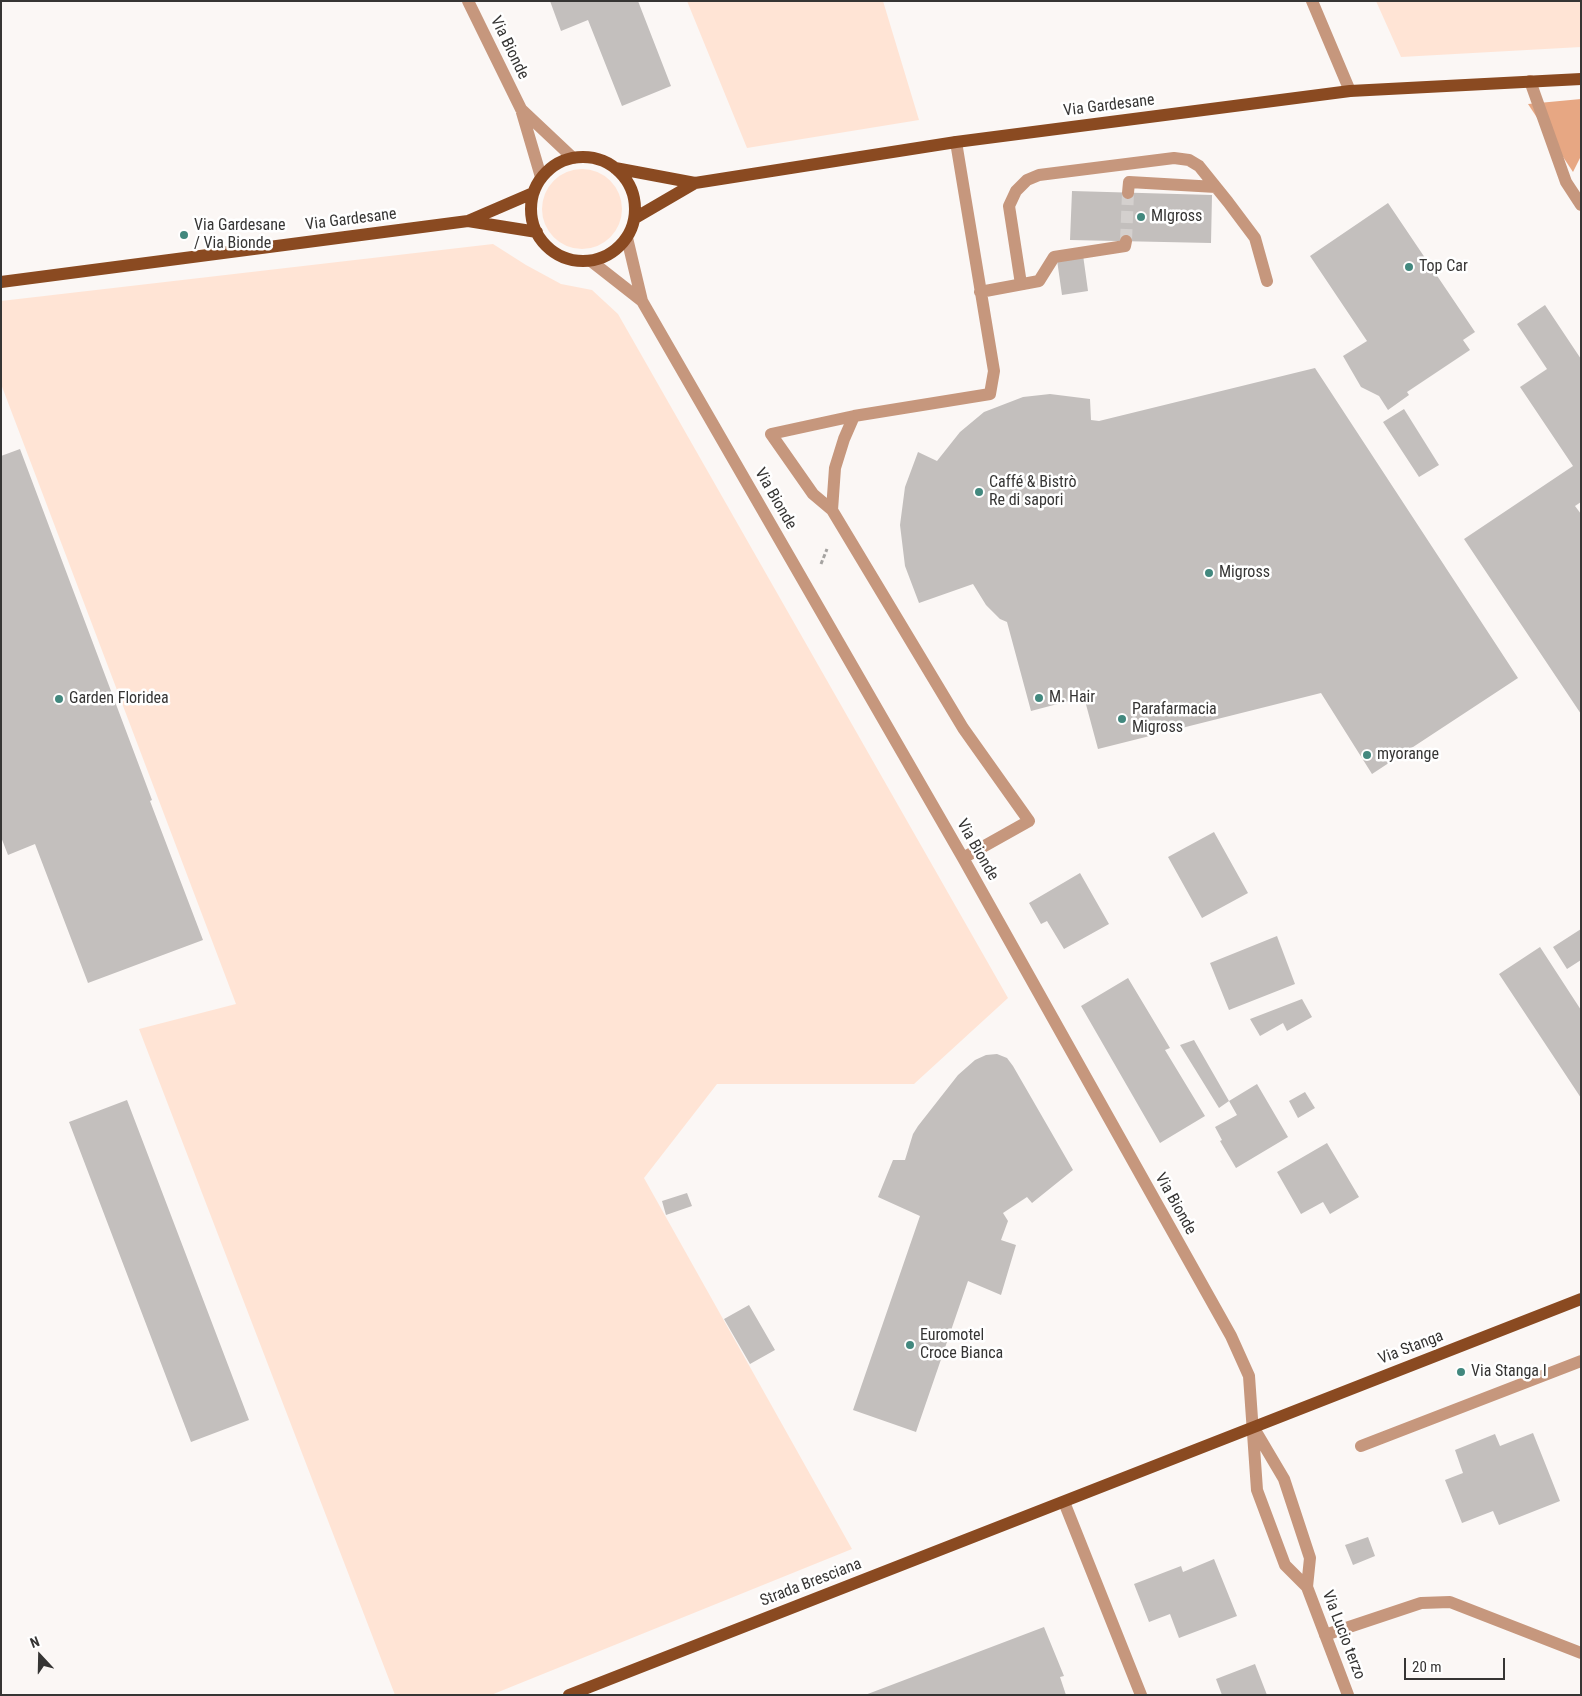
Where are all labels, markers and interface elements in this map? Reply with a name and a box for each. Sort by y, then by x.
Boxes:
street label: Via Bionde [486,13,532,83]
street label: Via Gardesane [1062,91,1156,121]
street label: Via Gardesane [304,205,398,235]
place label: MIgross [1151,207,1202,227]
marker: MIgross [1135,211,1147,223]
place label: Via Gardesane / Via Bionde [194,216,285,254]
marker: Via Gardesane / Via Bionde [178,229,190,241]
place label: Top Car [1419,257,1468,277]
marker: Top Car [1403,261,1415,273]
street label: Via Bionde [750,465,800,533]
place label: Caffé & Bistrò Re di sapori [989,473,1076,511]
marker: Caffé & Bistrò Re di sapori [973,486,985,498]
place label: Migross [1219,563,1270,583]
marker: Migross [1203,567,1215,579]
place label: M. Hair [1049,688,1095,708]
place label: Garden Floridea [69,689,169,709]
marker: M. Hair [1033,692,1045,704]
marker: Garden Floridea [53,693,65,705]
place label: Parafarmacia Migross [1132,700,1217,738]
marker: Parafarmacia Migross [1116,713,1128,725]
place label: myorange [1377,745,1439,765]
marker: myorange [1361,749,1373,761]
street label: Via Bionde [952,816,1002,884]
street label: Via Bionde [1150,1170,1200,1238]
place label: Euromotel Croce Bianca [920,1326,1003,1364]
street label: Via Stanga [1376,1327,1446,1369]
marker: Euromotel Croce Bianca [904,1339,916,1351]
place label: Via Stanga I [1471,1362,1547,1382]
marker: Via Stanga I [1455,1366,1467,1378]
street label: Strada Bresciana [758,1555,864,1611]
street label: Via Lucio terzo [1317,1588,1369,1682]
north arrow [15,1631,65,1681]
text: N [28,1633,41,1651]
scale bar [1407,1648,1508,1680]
text: 20 m [1412,1658,1442,1676]

